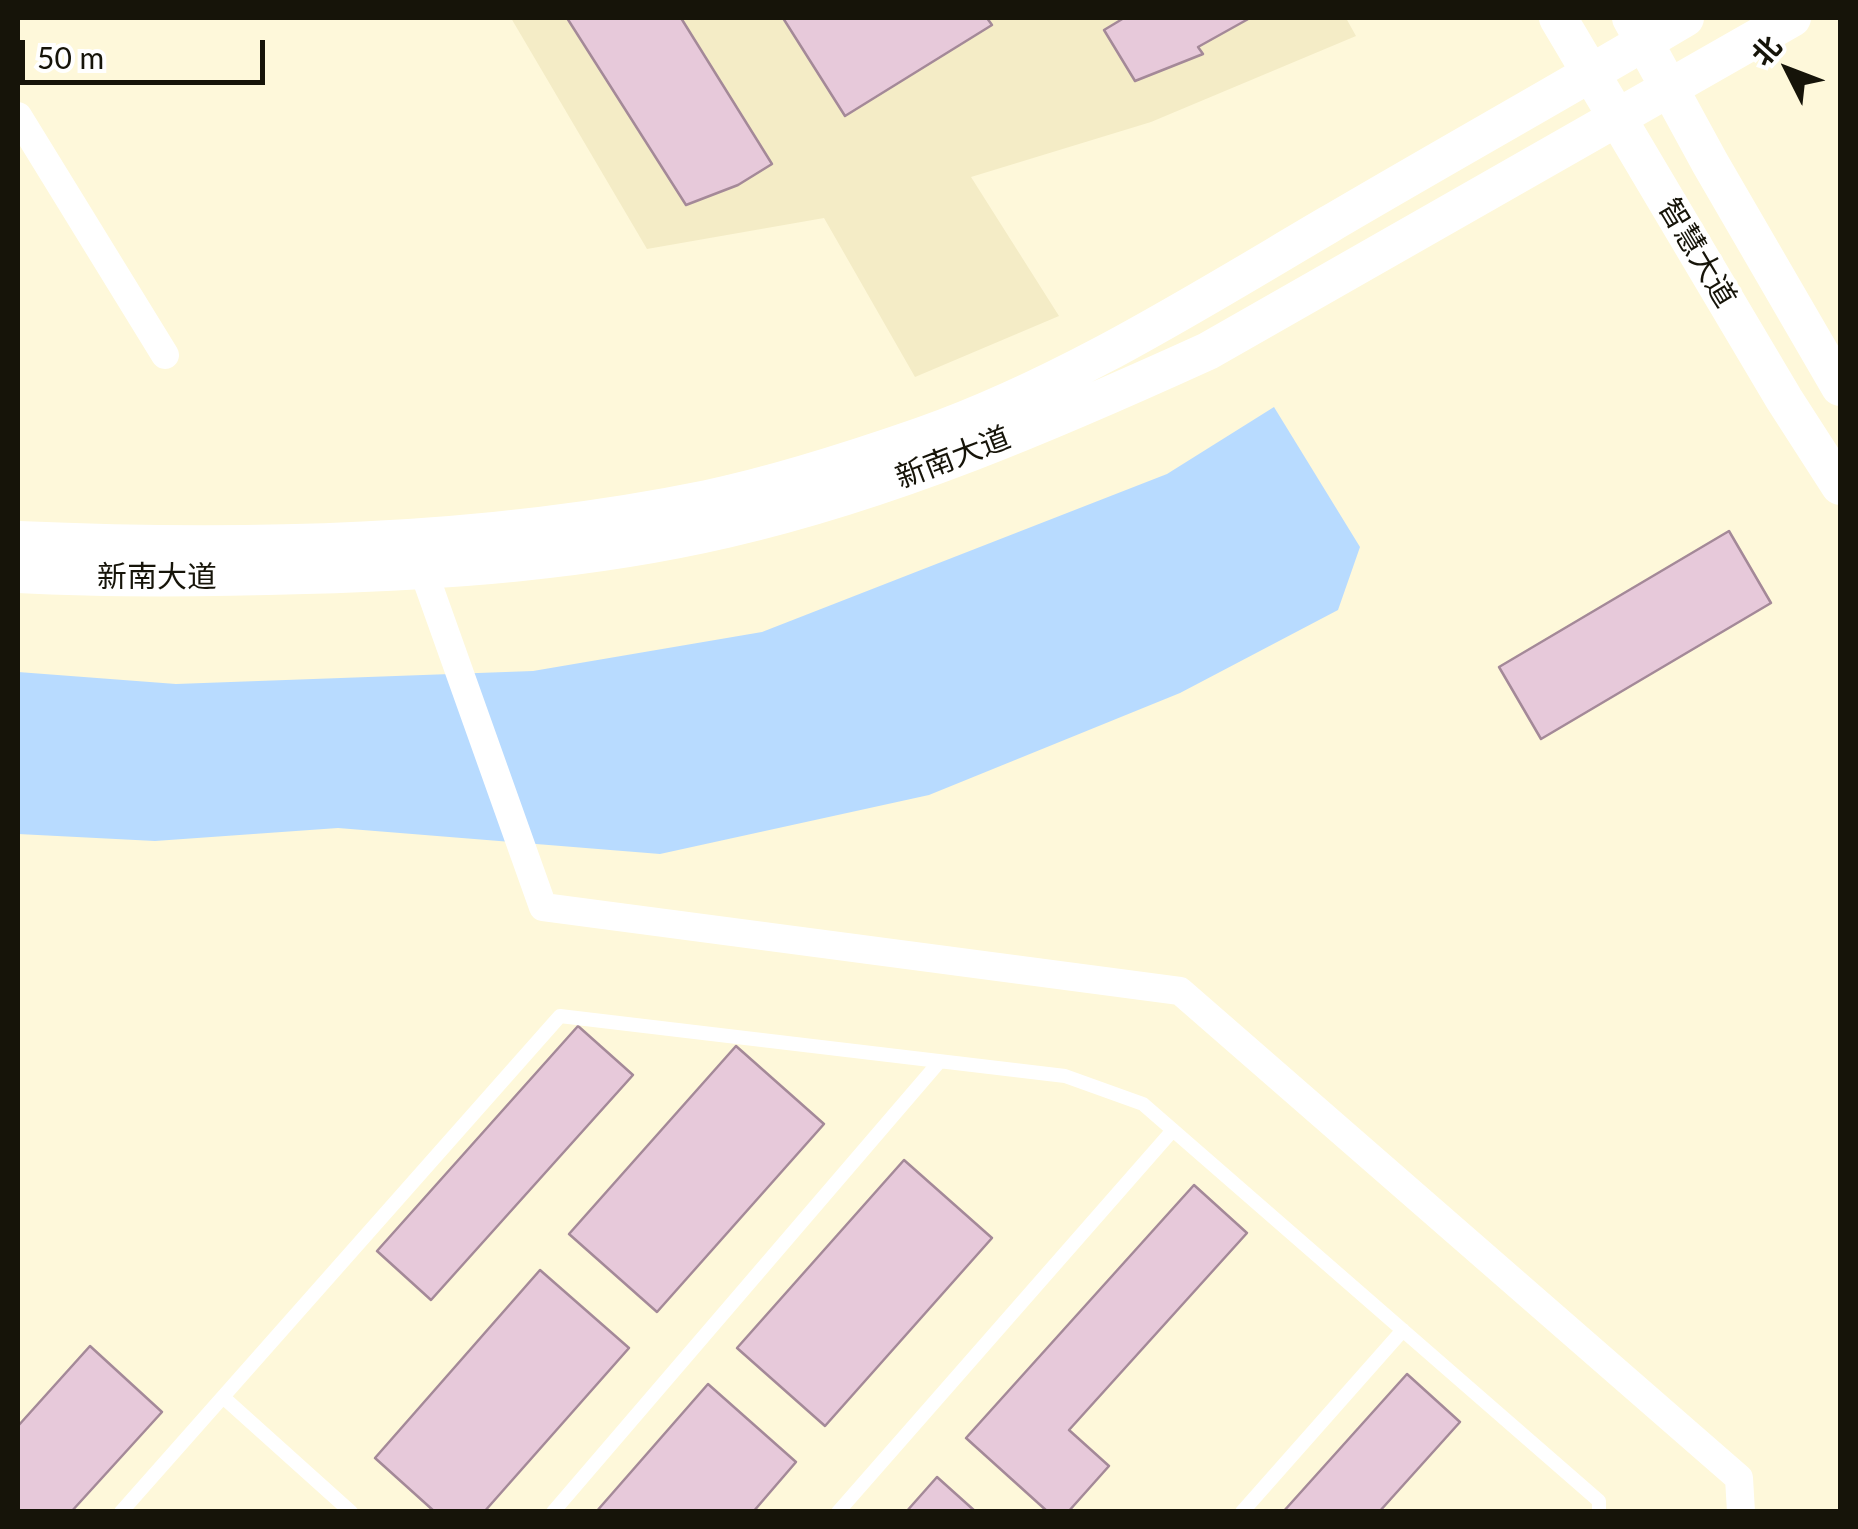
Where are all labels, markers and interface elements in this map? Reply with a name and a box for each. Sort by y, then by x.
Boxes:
scale bar [25,20,270,82]
north arrow [1738,20,1838,120]
text: 北 [1744,28,1788,72]
text: 50 m [37,39,104,75]
street label: 智慧大道 [1651,192,1743,314]
street label: 新南大道 [891,420,1015,496]
street label: 新南大道 [97,559,217,595]

